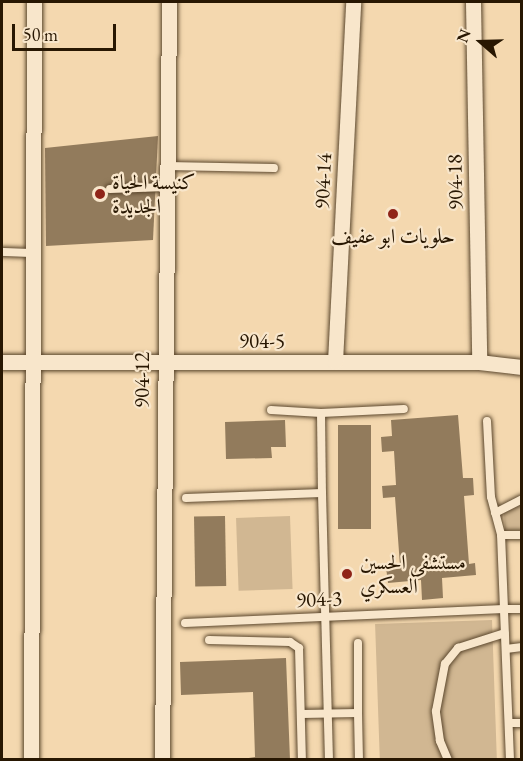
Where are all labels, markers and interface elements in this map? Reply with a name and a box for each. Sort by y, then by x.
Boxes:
scale bar [15,12,118,50]
north arrow [451,12,511,72]
text: 50 m [23,23,58,46]
text: N [452,26,476,45]
street label: 904-14 [309,152,337,210]
street label: 904-18 [442,154,468,210]
place label: كنيسة الحياة الجديدة [112,169,196,219]
marker: كنيسة الحياة الجديدة [93,187,107,201]
marker: حلويات ابو عفيف [386,207,400,221]
place label: حلويات ابو عفيف [331,223,455,249]
street label: 904-5 [239,328,285,354]
street label: 904-12 [129,352,155,408]
place label: مستشفى الحسين العسكري [360,549,466,599]
marker: مستشفى الحسين العسكري [338,565,356,583]
street label: 904-3 [296,586,342,612]

